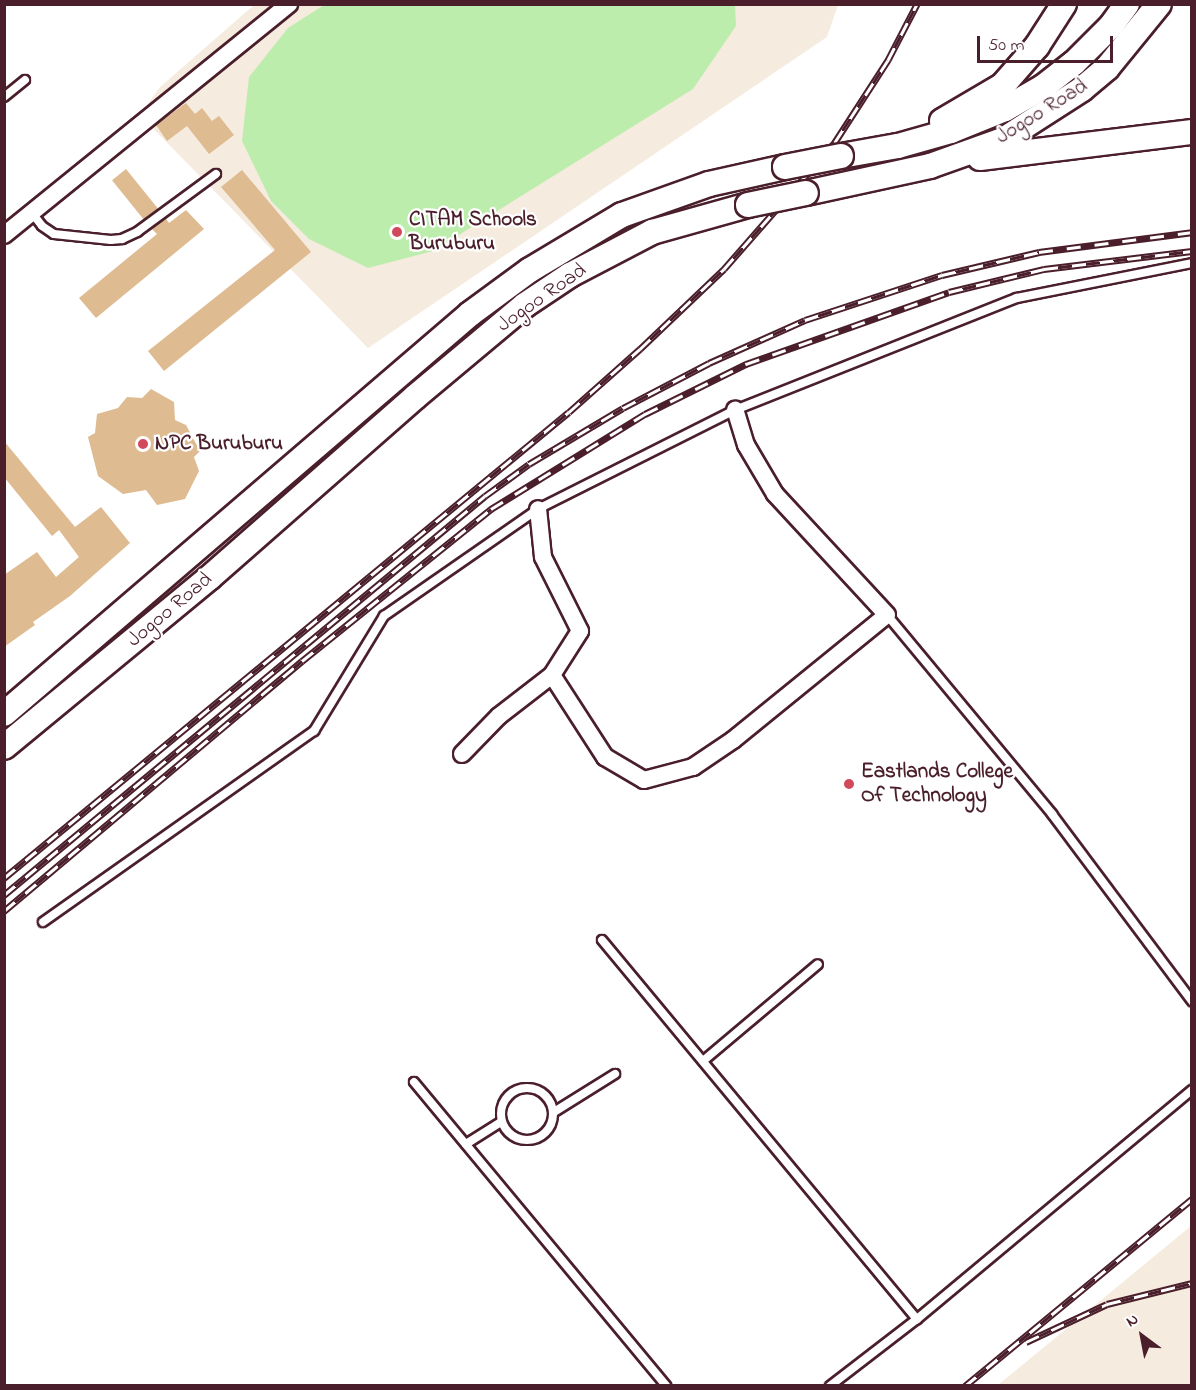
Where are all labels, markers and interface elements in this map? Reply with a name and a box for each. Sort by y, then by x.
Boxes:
scale bar [980,24,1116,62]
text: 50 m [988,33,1025,59]
street label: Jogoo Road [991,74,1093,150]
place label: CITAM Schools Buruburu [409,207,537,257]
marker: CITAM Schools Buruburu [390,225,404,239]
street label: Jogoo Road [492,258,592,338]
place label: NPC Buruburu [155,431,283,457]
marker: NPC Buruburu [136,437,150,451]
street label: Jogoo Road [122,567,218,653]
place label: Eastlands College Of Technology [861,759,1013,809]
marker: Eastlands College Of Technology [842,777,856,791]
north arrow [1112,1306,1172,1366]
text: N [1122,1308,1143,1334]

